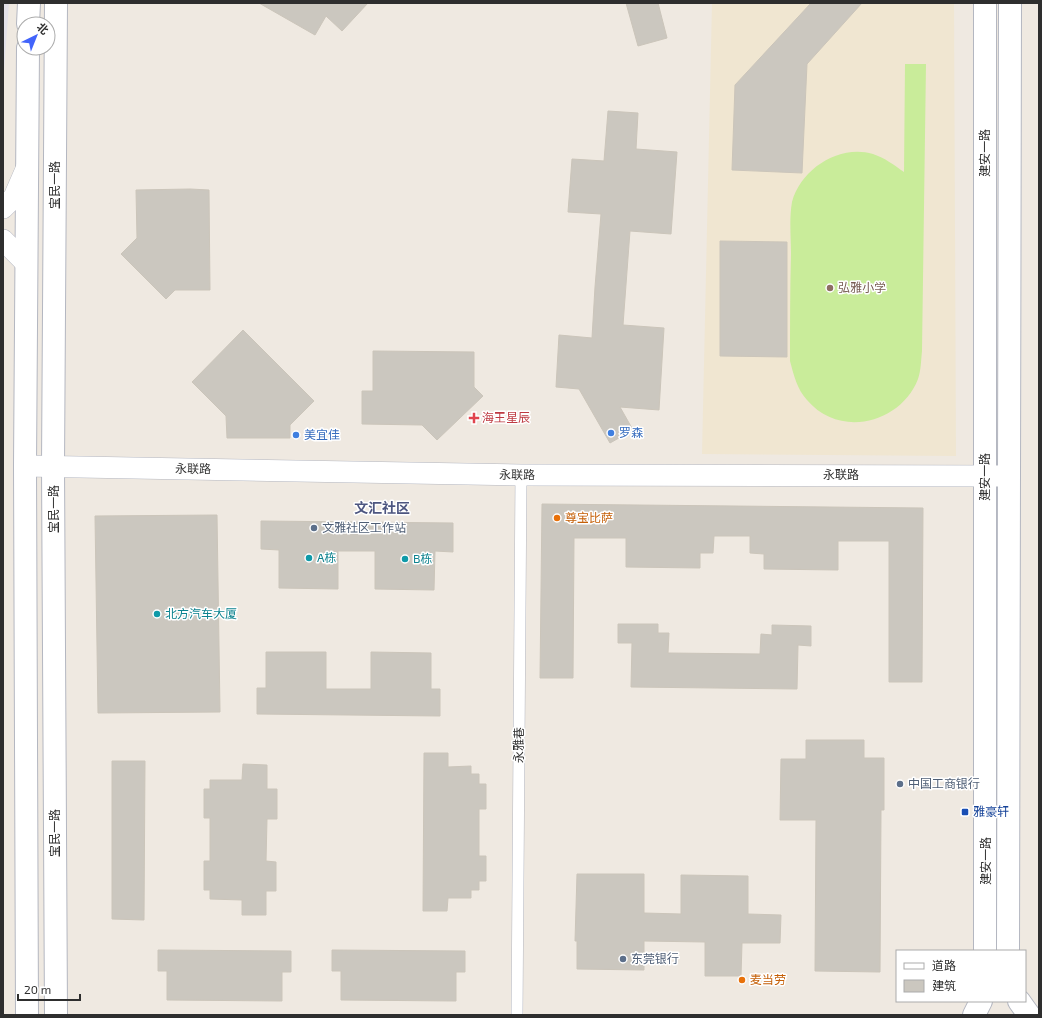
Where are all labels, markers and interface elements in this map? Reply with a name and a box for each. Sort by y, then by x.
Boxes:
north arrow [16,16,56,56]
text: 北 [35,20,52,37]
street label: 建安一路 [977,129,991,177]
street label: 宝民一路 [47,161,61,209]
place label: 弘雅小学 [838,280,886,294]
marker: 弘雅小学 [825,283,835,293]
place label: 海王星辰 [482,410,530,424]
marker: 海王星辰 [469,413,479,423]
place label: 罗森 [619,425,643,439]
place label: 美宜佳 [304,427,340,441]
marker: 罗森 [606,428,616,438]
marker: 美宜佳 [291,430,301,440]
street label: 建安一路 [977,453,991,501]
street label: 永联路 [175,461,211,475]
street label: 永联路 [499,467,535,481]
street label: 永联路 [823,467,859,481]
street label: 宝民一路 [46,485,60,533]
district label: 文汇社区 [354,499,410,516]
place label: 尊宝比萨 [565,510,613,524]
marker: 尊宝比萨 [552,513,562,523]
place label: 文雅社区工作站 [322,520,406,534]
marker: 文雅社区工作站 [309,523,319,533]
place label: A栋 [317,550,336,564]
place label: B栋 [413,551,432,565]
marker: A栋 [304,553,314,563]
marker: B栋 [400,554,410,564]
place label: 北方汽车大厦 [165,606,237,620]
marker: 北方汽车大厦 [152,609,162,619]
street label: 永雅巷 [511,727,525,763]
place label: 中国工商银行 [908,776,980,790]
marker: 中国工商银行 [895,779,905,789]
place label: 雅豪轩 [973,804,1009,818]
marker: 雅豪轩 [960,807,970,817]
street label: 宝民一路 [47,809,61,857]
street label: 建安一路 [978,837,992,885]
legend [896,950,1026,1002]
place label: 东莞银行 [631,951,679,965]
marker: 东莞银行 [618,954,628,964]
text: 道路 [932,958,956,972]
place label: 麦当劳 [750,972,786,986]
marker: 麦当劳 [737,975,747,985]
scale bar [18,976,80,1002]
text: 建筑 [932,978,956,992]
text: 20 m [24,982,51,996]

